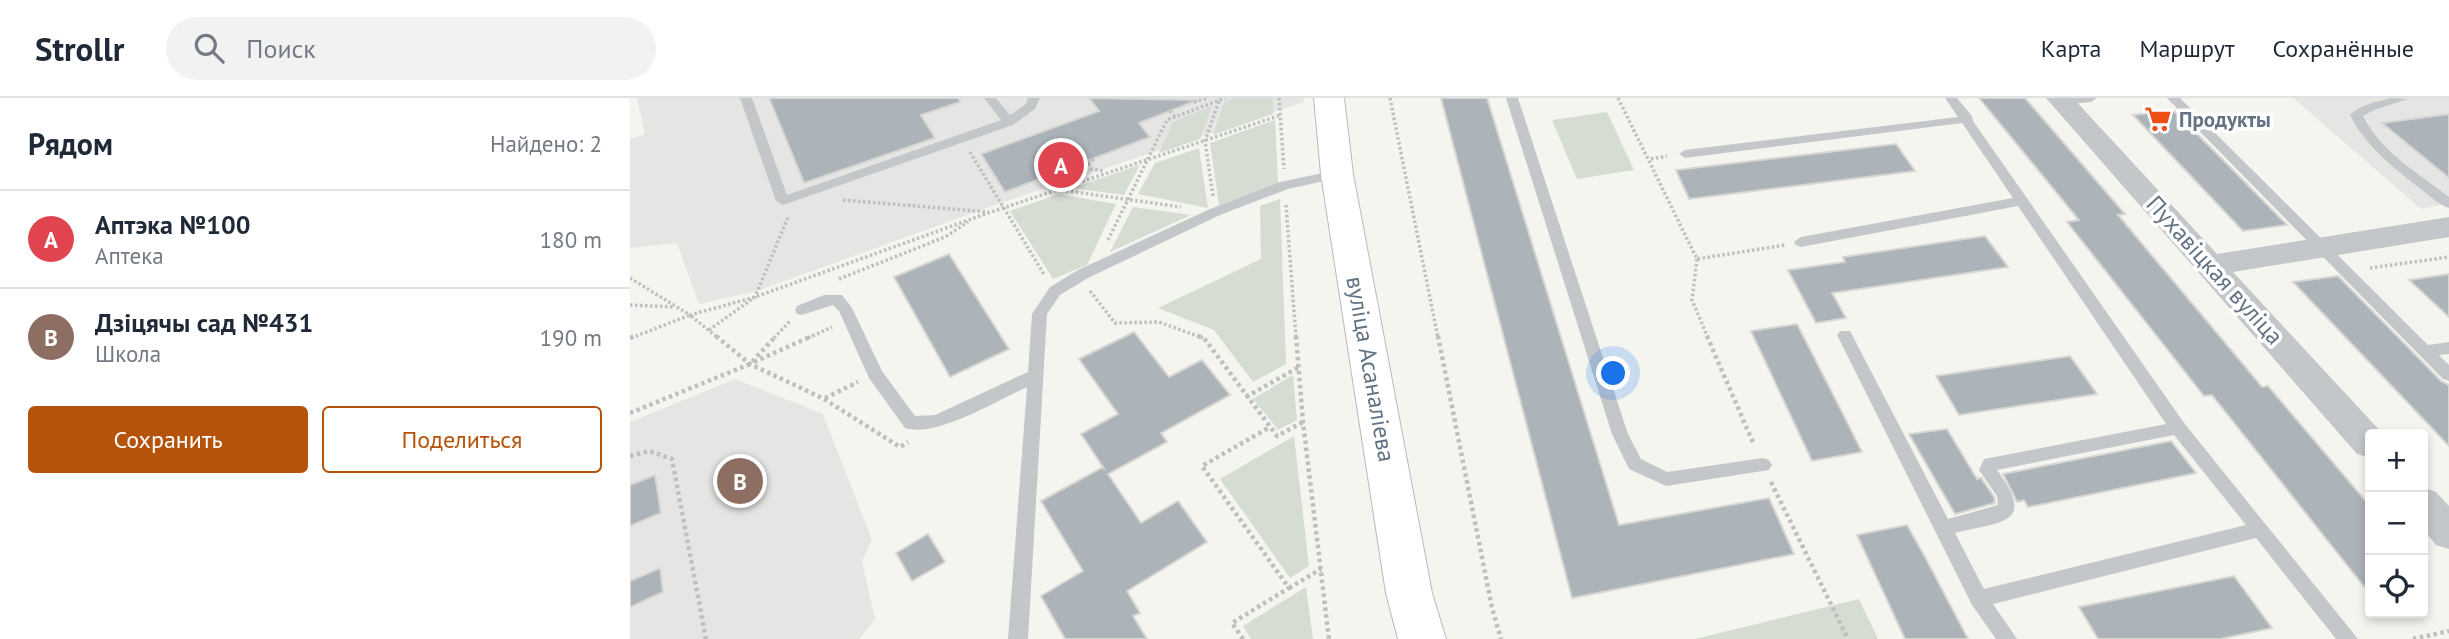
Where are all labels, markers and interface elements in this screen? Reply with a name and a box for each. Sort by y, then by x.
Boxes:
search box [166,17,656,80]
text: Strollr [35,27,124,70]
icon: search [190,29,228,67]
text: Поиск [246,32,316,65]
text: Карта [2041,33,2101,64]
text: Маршрут [2139,33,2234,64]
text: Сохранённые [2272,33,2414,64]
supermarket icon: Продукты [2143,104,2173,134]
place label: Продукты [2179,106,2271,133]
text: Рядом [28,124,113,163]
text: Найдено: 2 [490,129,602,158]
pin: A [1038,139,1084,191]
street label: Пухавіцкая вуліца [2140,189,2290,351]
text: Аптэка №100 [95,208,250,241]
text: A [44,225,58,254]
text: 180 m [540,225,602,254]
text: Аптека [95,241,164,270]
street label: вуліца Асаналіева [1339,274,1403,464]
text: Дзіцячы сад №431 [95,306,313,339]
text: B [44,323,58,352]
text: 190 m [540,323,602,352]
text: Школа [95,339,161,368]
your location [1596,356,1630,390]
button: Сохранить [28,406,308,473]
button: Поделиться [322,406,602,473]
map controls [2365,429,2428,618]
button: + [2365,429,2428,492]
pin: B [717,455,763,507]
button: − [2365,492,2428,555]
button: locate [2365,555,2428,618]

